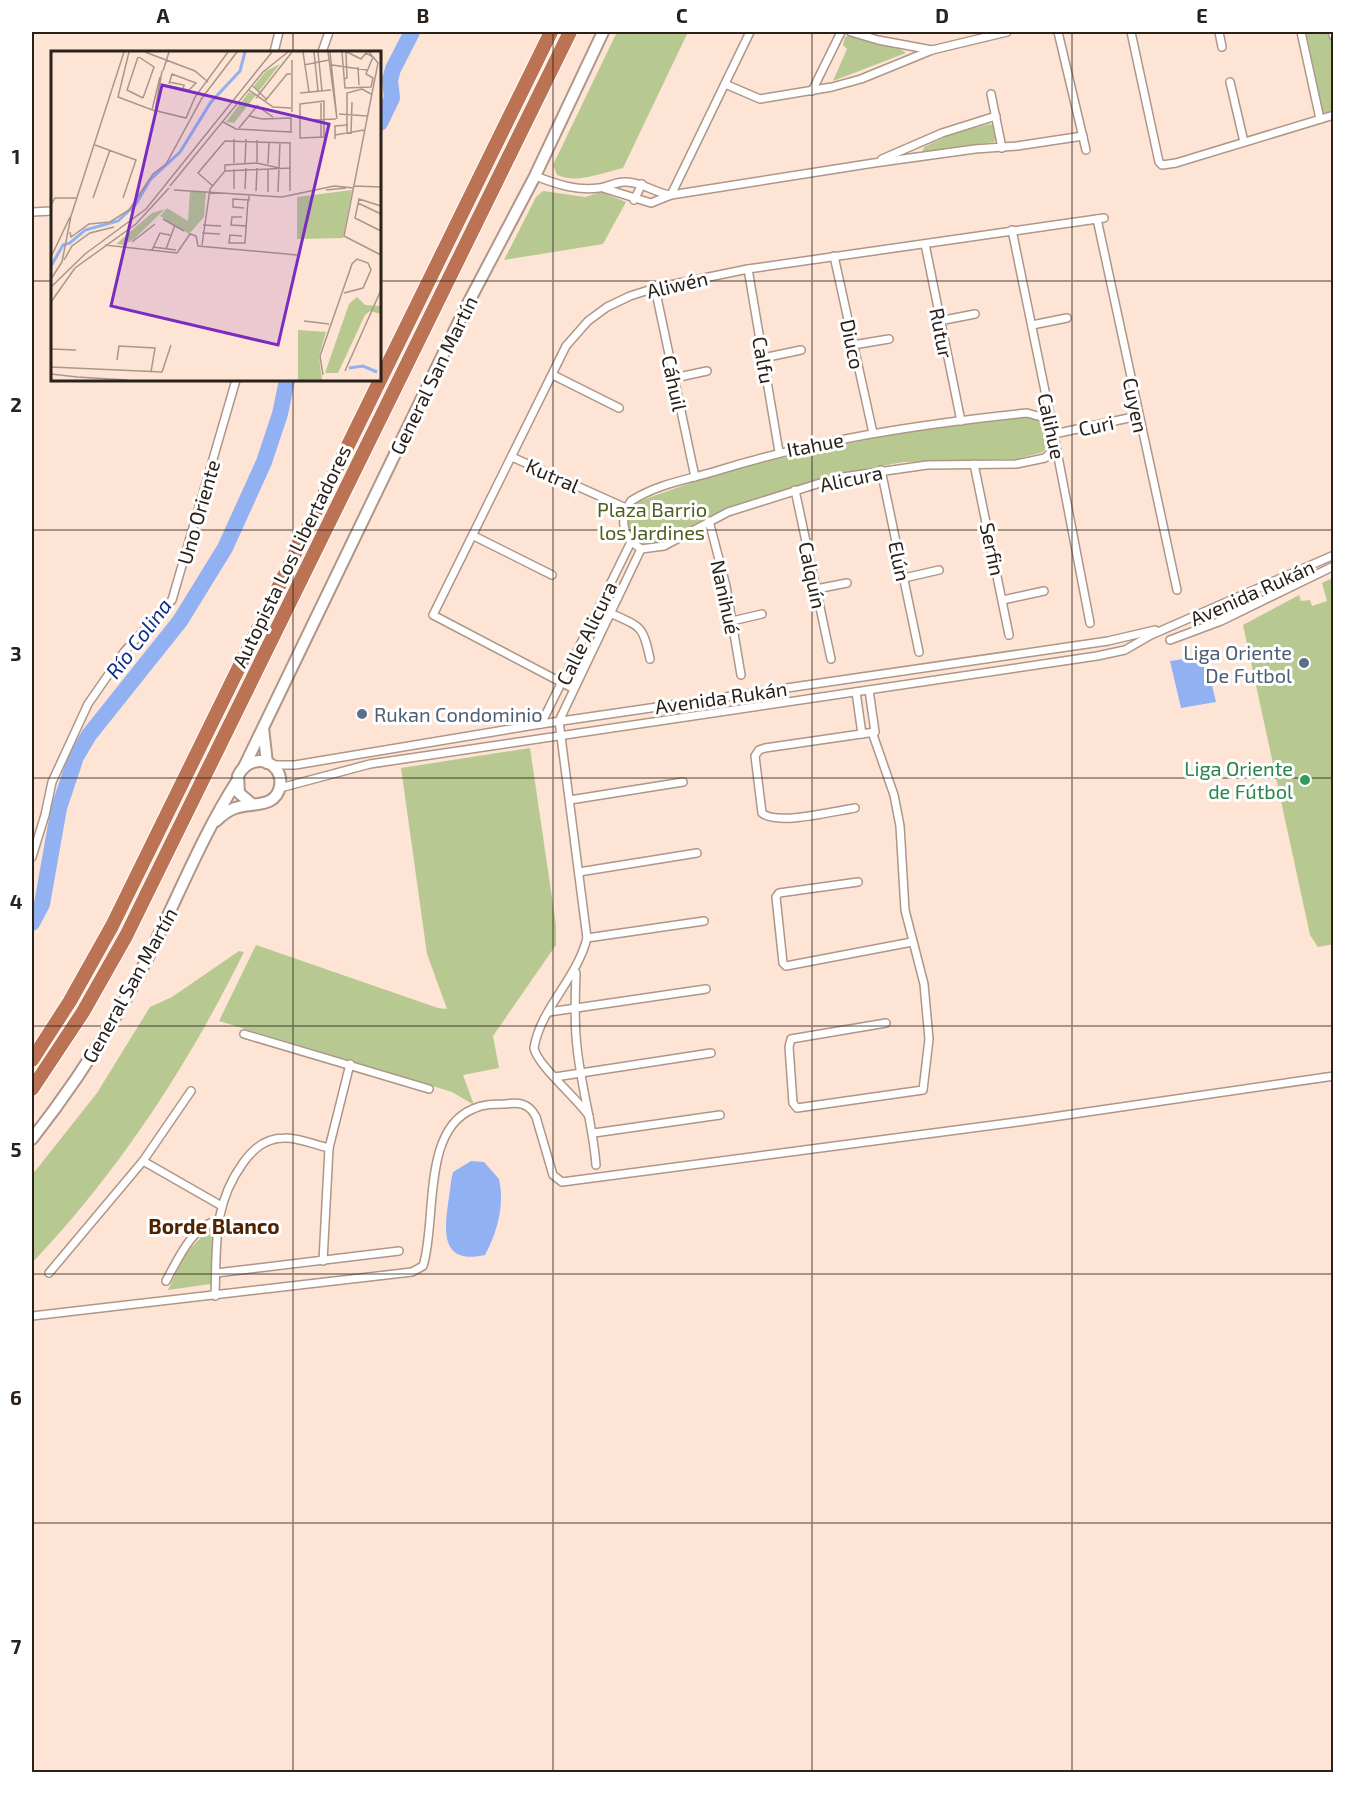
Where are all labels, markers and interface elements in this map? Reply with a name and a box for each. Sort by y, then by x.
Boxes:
text: A [156,3,170,27]
text: B [417,3,429,27]
text: C [676,3,688,27]
text: D [935,3,949,27]
text: E [1196,3,1208,27]
inset map [51,51,381,381]
text: 1 [12,144,20,168]
street label: Aliwén [644,265,710,303]
street label: General San Martín [384,292,482,458]
street label: Rutur [925,306,959,360]
street label: Diuco [836,317,870,371]
street label: Calfu [748,335,780,385]
street label: Cáhuil [657,353,693,413]
street label: Cuyen [1118,375,1154,435]
street label: Calihue [1033,391,1071,461]
text: 2 [10,392,22,416]
street label: Curi [1076,410,1116,440]
street label: Itahue [784,427,846,461]
street label: Autopista Los Libertadores [227,441,355,671]
street label: Kutral [523,453,583,497]
street label: Uno Oriente [172,457,224,567]
street label: Alicura [817,460,885,496]
park label: Plaza Barrio los Jardines [597,497,707,544]
street label: Serfin [976,520,1010,578]
street label: Calquín [794,539,832,611]
street label: Elún [884,539,916,583]
street label: Avenida Rukán [1186,554,1318,630]
street label: Nanihué [706,558,746,636]
street label: Calle Alicura [551,577,621,689]
water label: Río Colina [100,593,176,683]
place label: Liga Oriente De Futbol [1183,640,1292,687]
text: 3 [10,641,22,665]
marker: Liga Oriente De Futbol [1297,656,1311,670]
street label: Avenida Rukán [653,676,789,718]
place label: Rukan Condominio [374,702,543,726]
marker: Rukan Condominio [355,707,369,721]
place label: Liga Oriente de Fútbol [1184,756,1293,803]
marker: Liga Oriente de Fútbol [1298,773,1312,787]
text: 4 [10,889,23,913]
street label: General San Martín [76,903,182,1067]
text: 5 [10,1137,22,1161]
district label: Borde Blanco [148,1213,280,1238]
text: 6 [10,1385,22,1409]
text: 7 [11,1634,22,1658]

